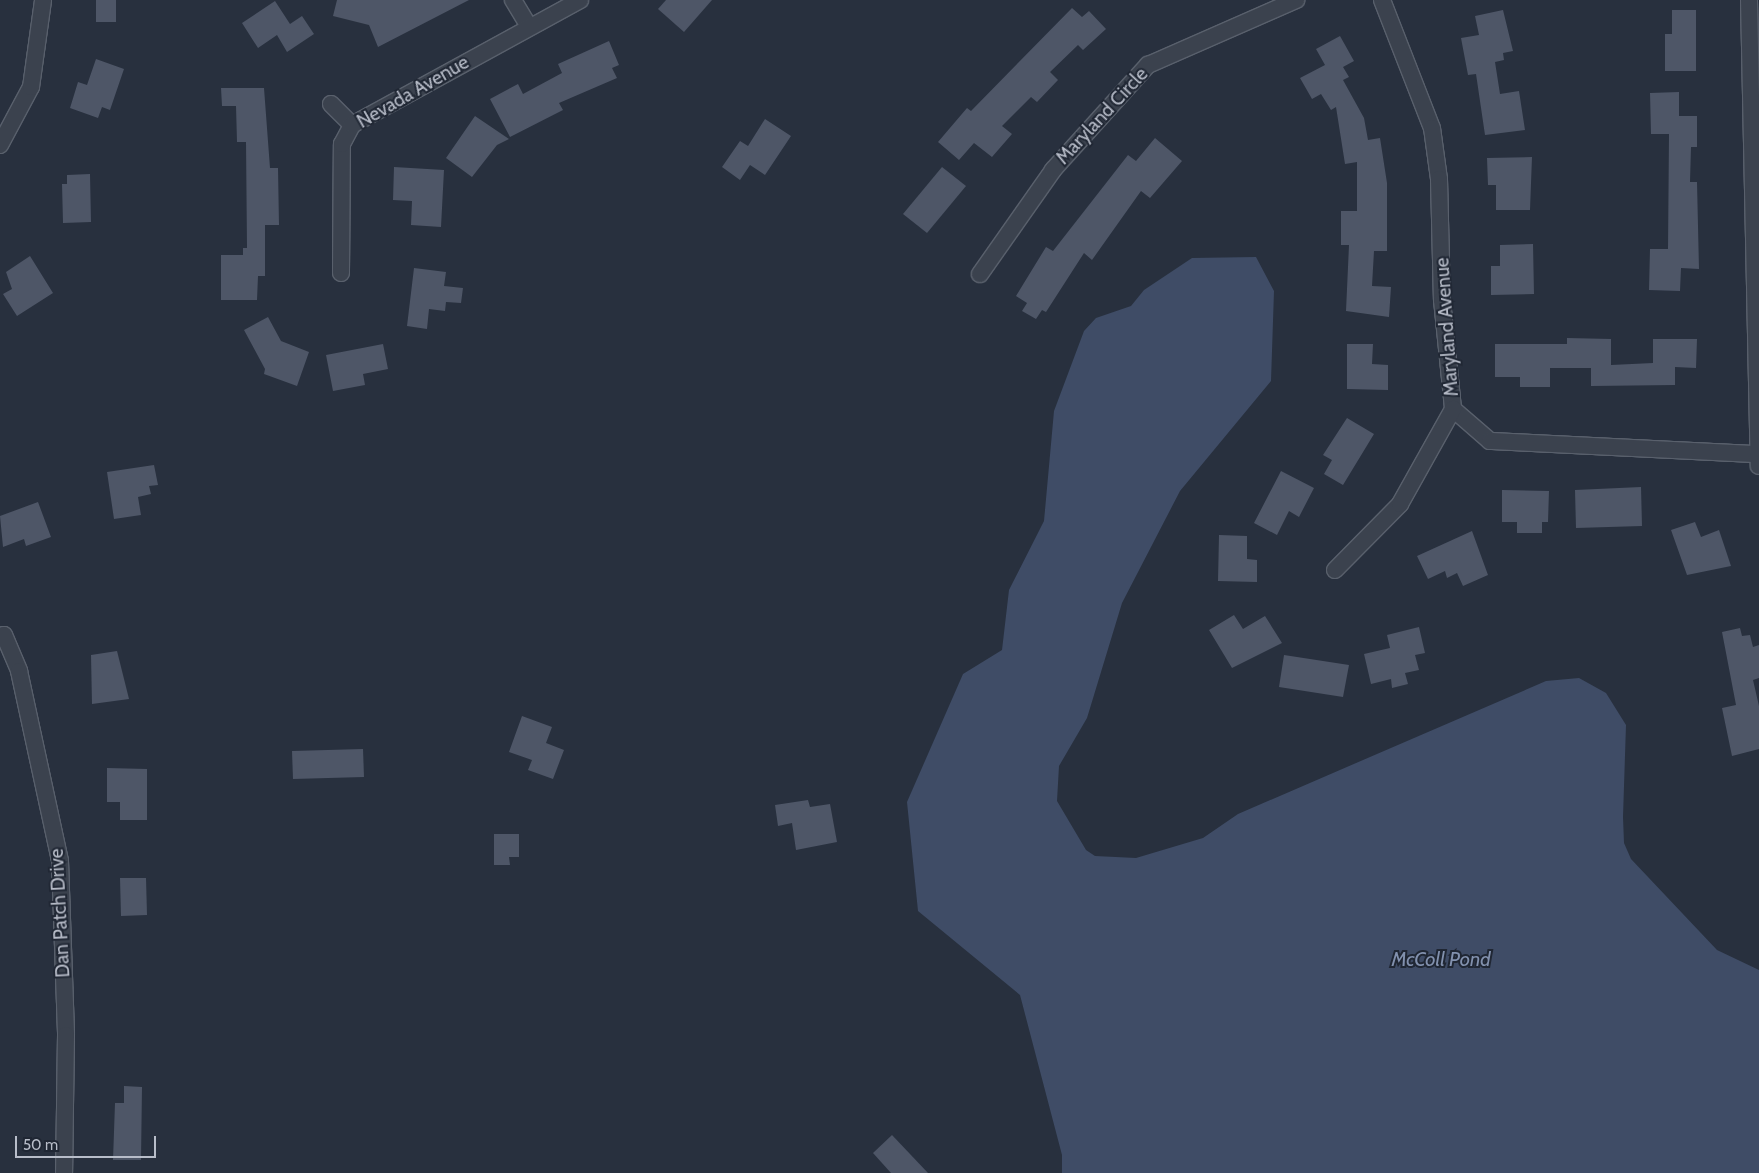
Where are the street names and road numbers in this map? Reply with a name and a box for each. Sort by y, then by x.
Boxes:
street label: Nevada Avenue [353,51,473,133]
street label: Maryland Circle [1051,63,1153,169]
street label: Maryland Avenue [1431,257,1463,397]
street label: Dan Patch Drive [45,848,75,978]

